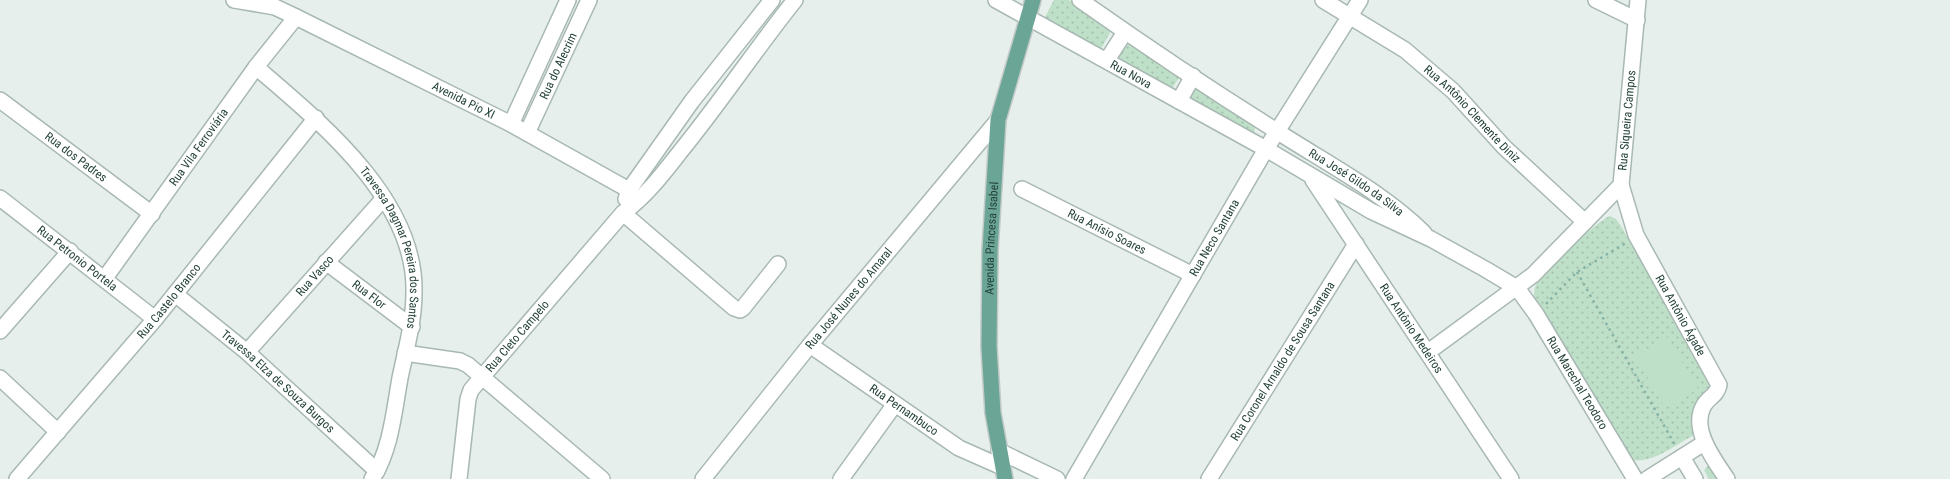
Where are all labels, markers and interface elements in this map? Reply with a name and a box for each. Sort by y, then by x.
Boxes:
street label: Rua do Alecrim [537,30,580,101]
street label: Rua Nova [1108,57,1154,91]
street label: Rua Antônio Clemente Diniz [1421,62,1523,166]
street label: Rua Siqueira Campos [1615,69,1639,171]
street label: Avenida Pio XI [430,79,497,122]
street label: Rua Vila Ferroviária [166,105,231,188]
street label: Rua dos Padres [42,129,110,185]
street label: Rua José Gildo da Silva [1306,146,1407,219]
street label: Travessa Dagmar Pereira dos Santos [357,164,421,330]
street label: Avenida Princesa Isabel [983,181,1001,295]
street label: Rua Neco Santana [1186,197,1242,279]
street label: Rua Anísio Soares [1065,206,1148,257]
street label: Rua Petronio Portela [34,223,120,294]
street label: Rua José Nunes do Amaral [802,245,895,352]
street label: Rua Vasco [293,252,337,299]
street label: Rua Castelo Branco [134,261,204,341]
street label: Rua Antônio Ágade [1652,272,1709,359]
street label: Rua Flor [349,277,389,312]
street label: Rua Coronel Arnaldo de Sousa Santana [1228,279,1338,443]
street label: Rua Antônio Medeiros [1377,281,1446,376]
street label: Rua Cleto Campelo [483,297,552,375]
street label: Travessa Elza de Souza Burgos [218,327,337,436]
street label: Rua Marechal Teodoro [1544,334,1611,432]
street label: Rua Pernambuco [867,381,941,438]

